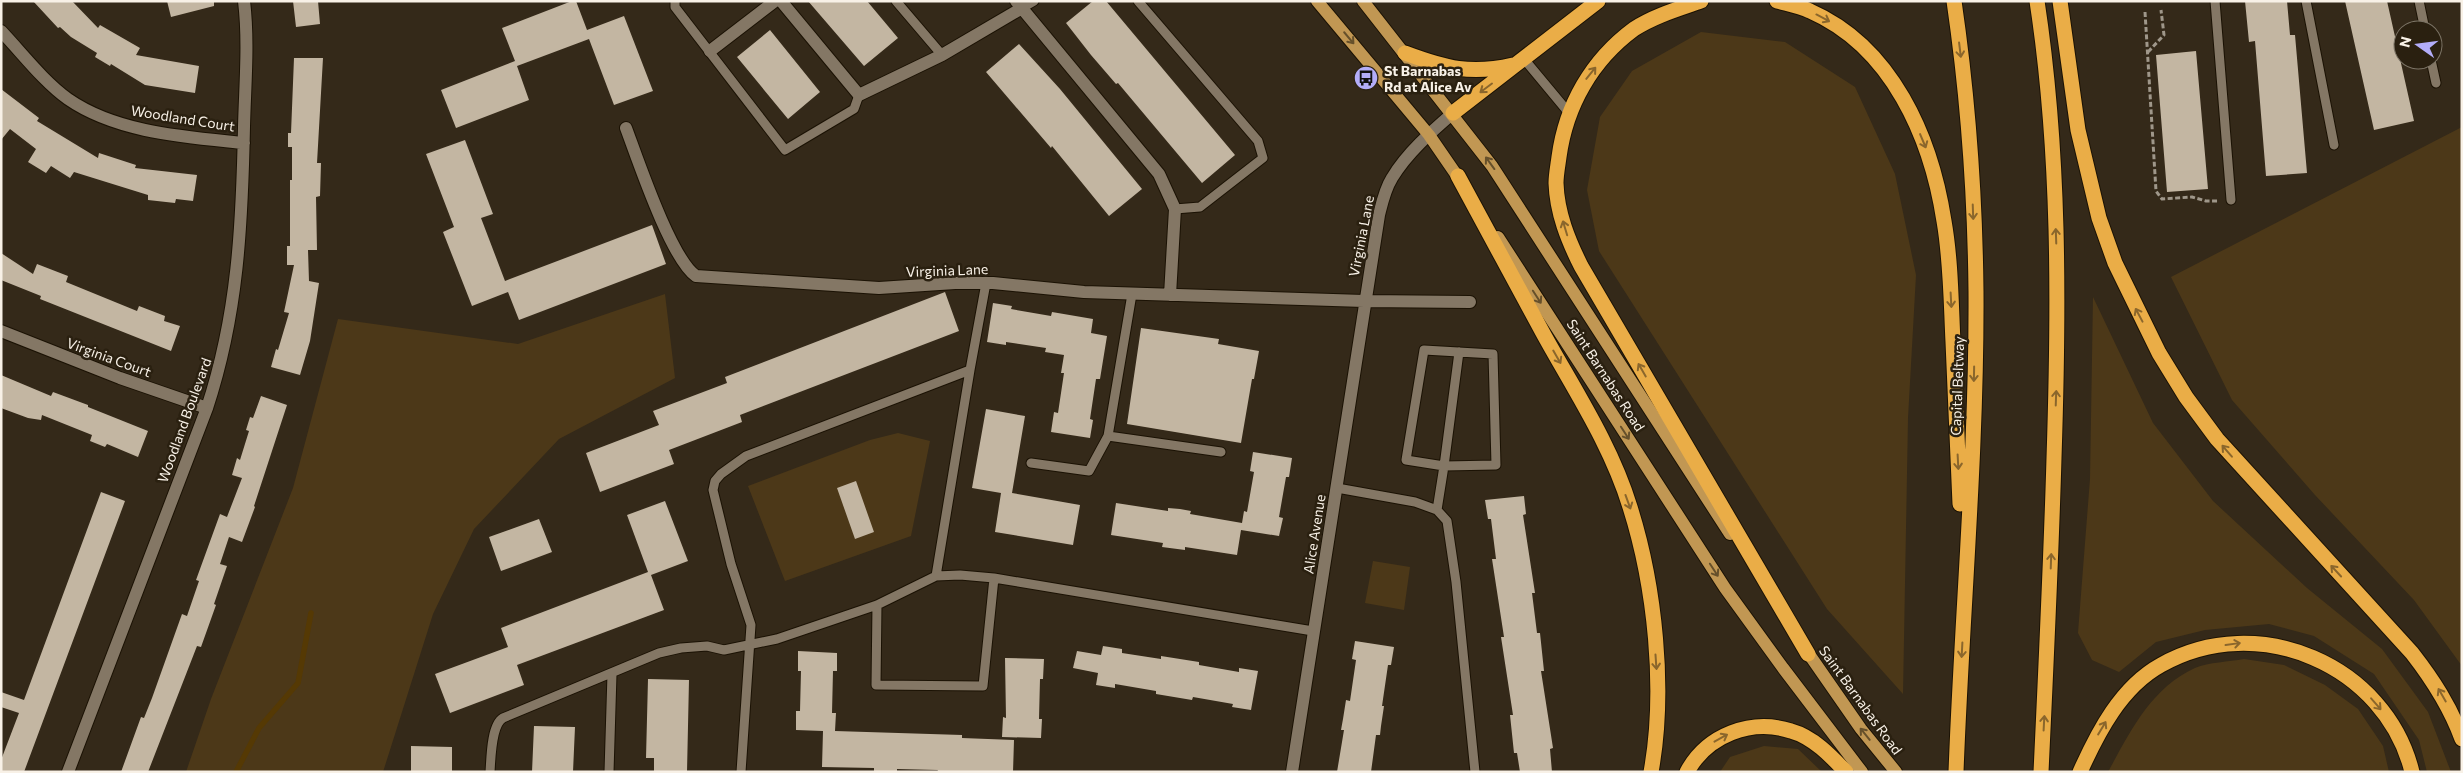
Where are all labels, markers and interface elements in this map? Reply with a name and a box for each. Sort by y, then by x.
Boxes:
one-way arrow [1815,13,1829,23]
north arrow [2393,20,2443,70]
one-way arrow [1343,32,1355,45]
text: N [2395,35,2414,49]
one-way arrow [1955,41,1965,57]
place label: St Barnabas Rd at Alice Av [1384,62,1472,95]
bus stop icon: St Barnabas Rd at Alice Av [1353,65,1379,91]
one-way arrow [1585,67,1596,80]
one-way arrow [1480,83,1493,94]
street label: Woodland Court [130,101,236,135]
one-way arrow [1918,133,1928,148]
one-way arrow [1485,157,1495,171]
street label: Virginia Lane [1345,194,1377,278]
one-way arrow [1969,203,1978,219]
one-way arrow [1559,220,1569,236]
one-way arrow [2051,228,2061,244]
street label: Virginia Lane [906,260,988,280]
one-way arrow [1532,289,1542,303]
one-way arrow [1946,292,1955,308]
one-way arrow [2134,308,2143,323]
street label: Saint Barnabas Road [1563,316,1649,434]
street label: Virginia Court [64,334,154,380]
street label: Capital Beltway [1947,336,1967,436]
one-way arrow [1552,349,1562,364]
street label: Woodland Boulevard [154,355,214,485]
one-way arrow [1636,364,1646,378]
one-way arrow [1969,366,1979,382]
one-way arrow [2051,391,2061,407]
one-way arrow [1621,426,1631,440]
one-way arrow [2222,445,2233,458]
one-way arrow [1954,454,1963,470]
street label: Alice Avenue [1299,493,1329,575]
one-way arrow [1624,494,1633,510]
one-way arrow [2046,553,2056,569]
one-way arrow [1709,562,1719,576]
one-way arrow [2330,565,2342,578]
one-way arrow [2224,639,2240,649]
street label: Saint Barnabas Road [1816,642,1906,758]
one-way arrow [1958,642,1967,658]
one-way arrow [1651,654,1661,670]
one-way arrow [2436,688,2446,702]
one-way arrow [2371,697,2382,710]
one-way arrow [2039,715,2048,731]
one-way arrow [2098,722,2108,736]
one-way arrow [1860,728,1871,741]
one-way arrow [1713,733,1728,743]

